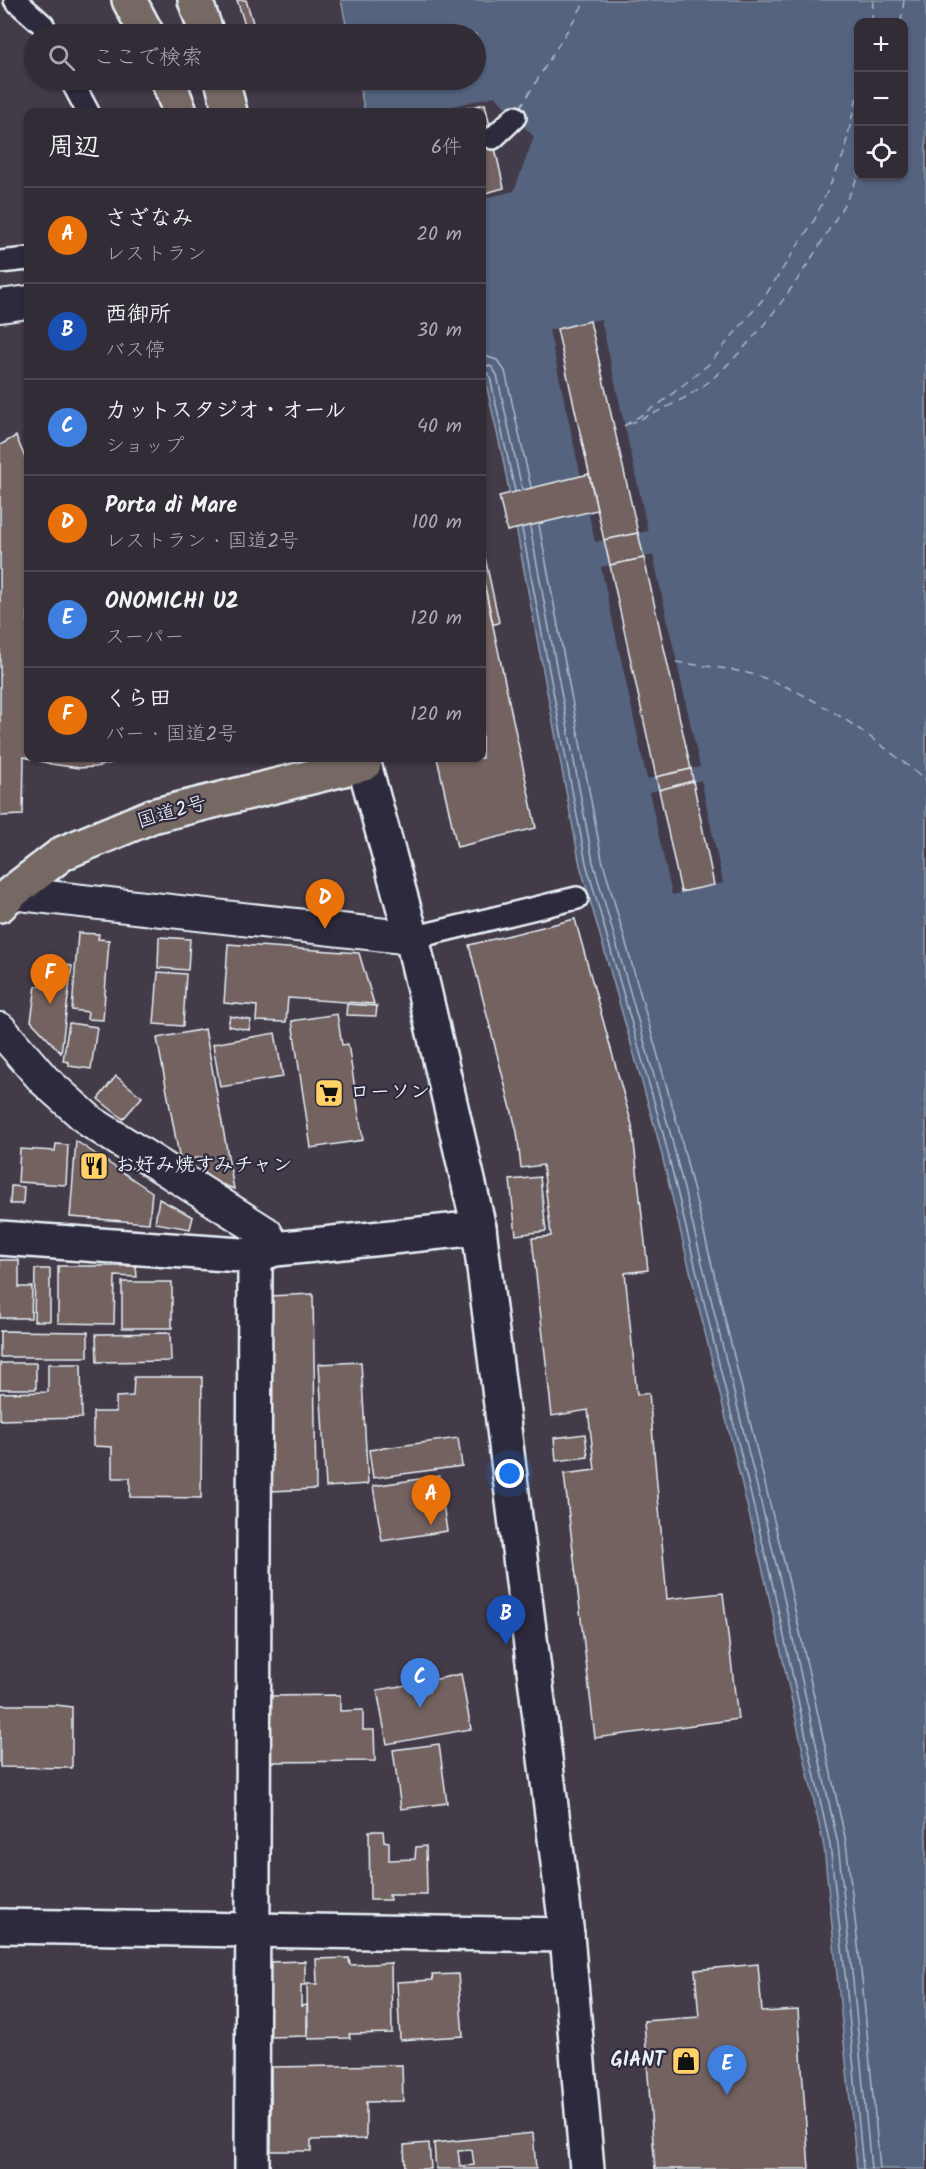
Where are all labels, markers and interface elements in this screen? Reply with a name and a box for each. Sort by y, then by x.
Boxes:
map controls [854,18,908,180]
button: + [854,18,908,72]
search box [24,24,486,90]
icon: search [45,41,78,74]
text: ここで検索 [93,41,203,76]
button: − [854,72,908,126]
button: locate [854,126,908,180]
text: 周辺 [48,127,100,169]
text: 6件 [431,132,462,164]
text: さざなみ [105,202,193,237]
text: A [61,219,74,251]
text: 20 m [416,219,462,251]
text: レストラン [105,239,207,271]
text: 西御所 [105,298,171,333]
text: B [61,315,74,347]
text: 30 m [417,315,462,347]
text: バス停 [105,335,165,367]
text: カットスタジオ・オール [105,394,347,429]
text: C [61,411,74,443]
text: 40 m [417,411,462,443]
text: ショップ [105,431,184,463]
text: Porta di Mare [105,489,237,524]
text: D [61,507,74,539]
text: 100 m [412,507,462,539]
text: レストラン · 国道2号 [105,526,299,558]
text: ONOMICHI U2 [105,585,239,620]
text: E [62,603,73,635]
text: 120 m [410,603,462,635]
text: スーパー [105,622,184,654]
text: くら田 [105,682,171,717]
text: F [62,699,73,731]
text: 120 m [410,699,462,731]
text: バー · 国道2号 [105,719,237,751]
street label: 国道2号 [133,788,211,838]
pin: D [306,880,344,929]
pin: F [31,954,70,1004]
supermarket icon: ローソン [313,1077,345,1109]
place label: ローソン [350,1077,430,1109]
restaurant icon: お好み焼すみチャン [78,1150,110,1182]
place label: お好み焼すみチャン [115,1150,293,1182]
your location [495,1459,524,1488]
pin: A [412,1476,450,1525]
pin: B [486,1596,526,1645]
pin: C [400,1658,440,1708]
place label: GIANT [611,2045,667,2077]
shop icon: GIANT [670,2045,702,2077]
pin: E [708,2046,746,2095]

